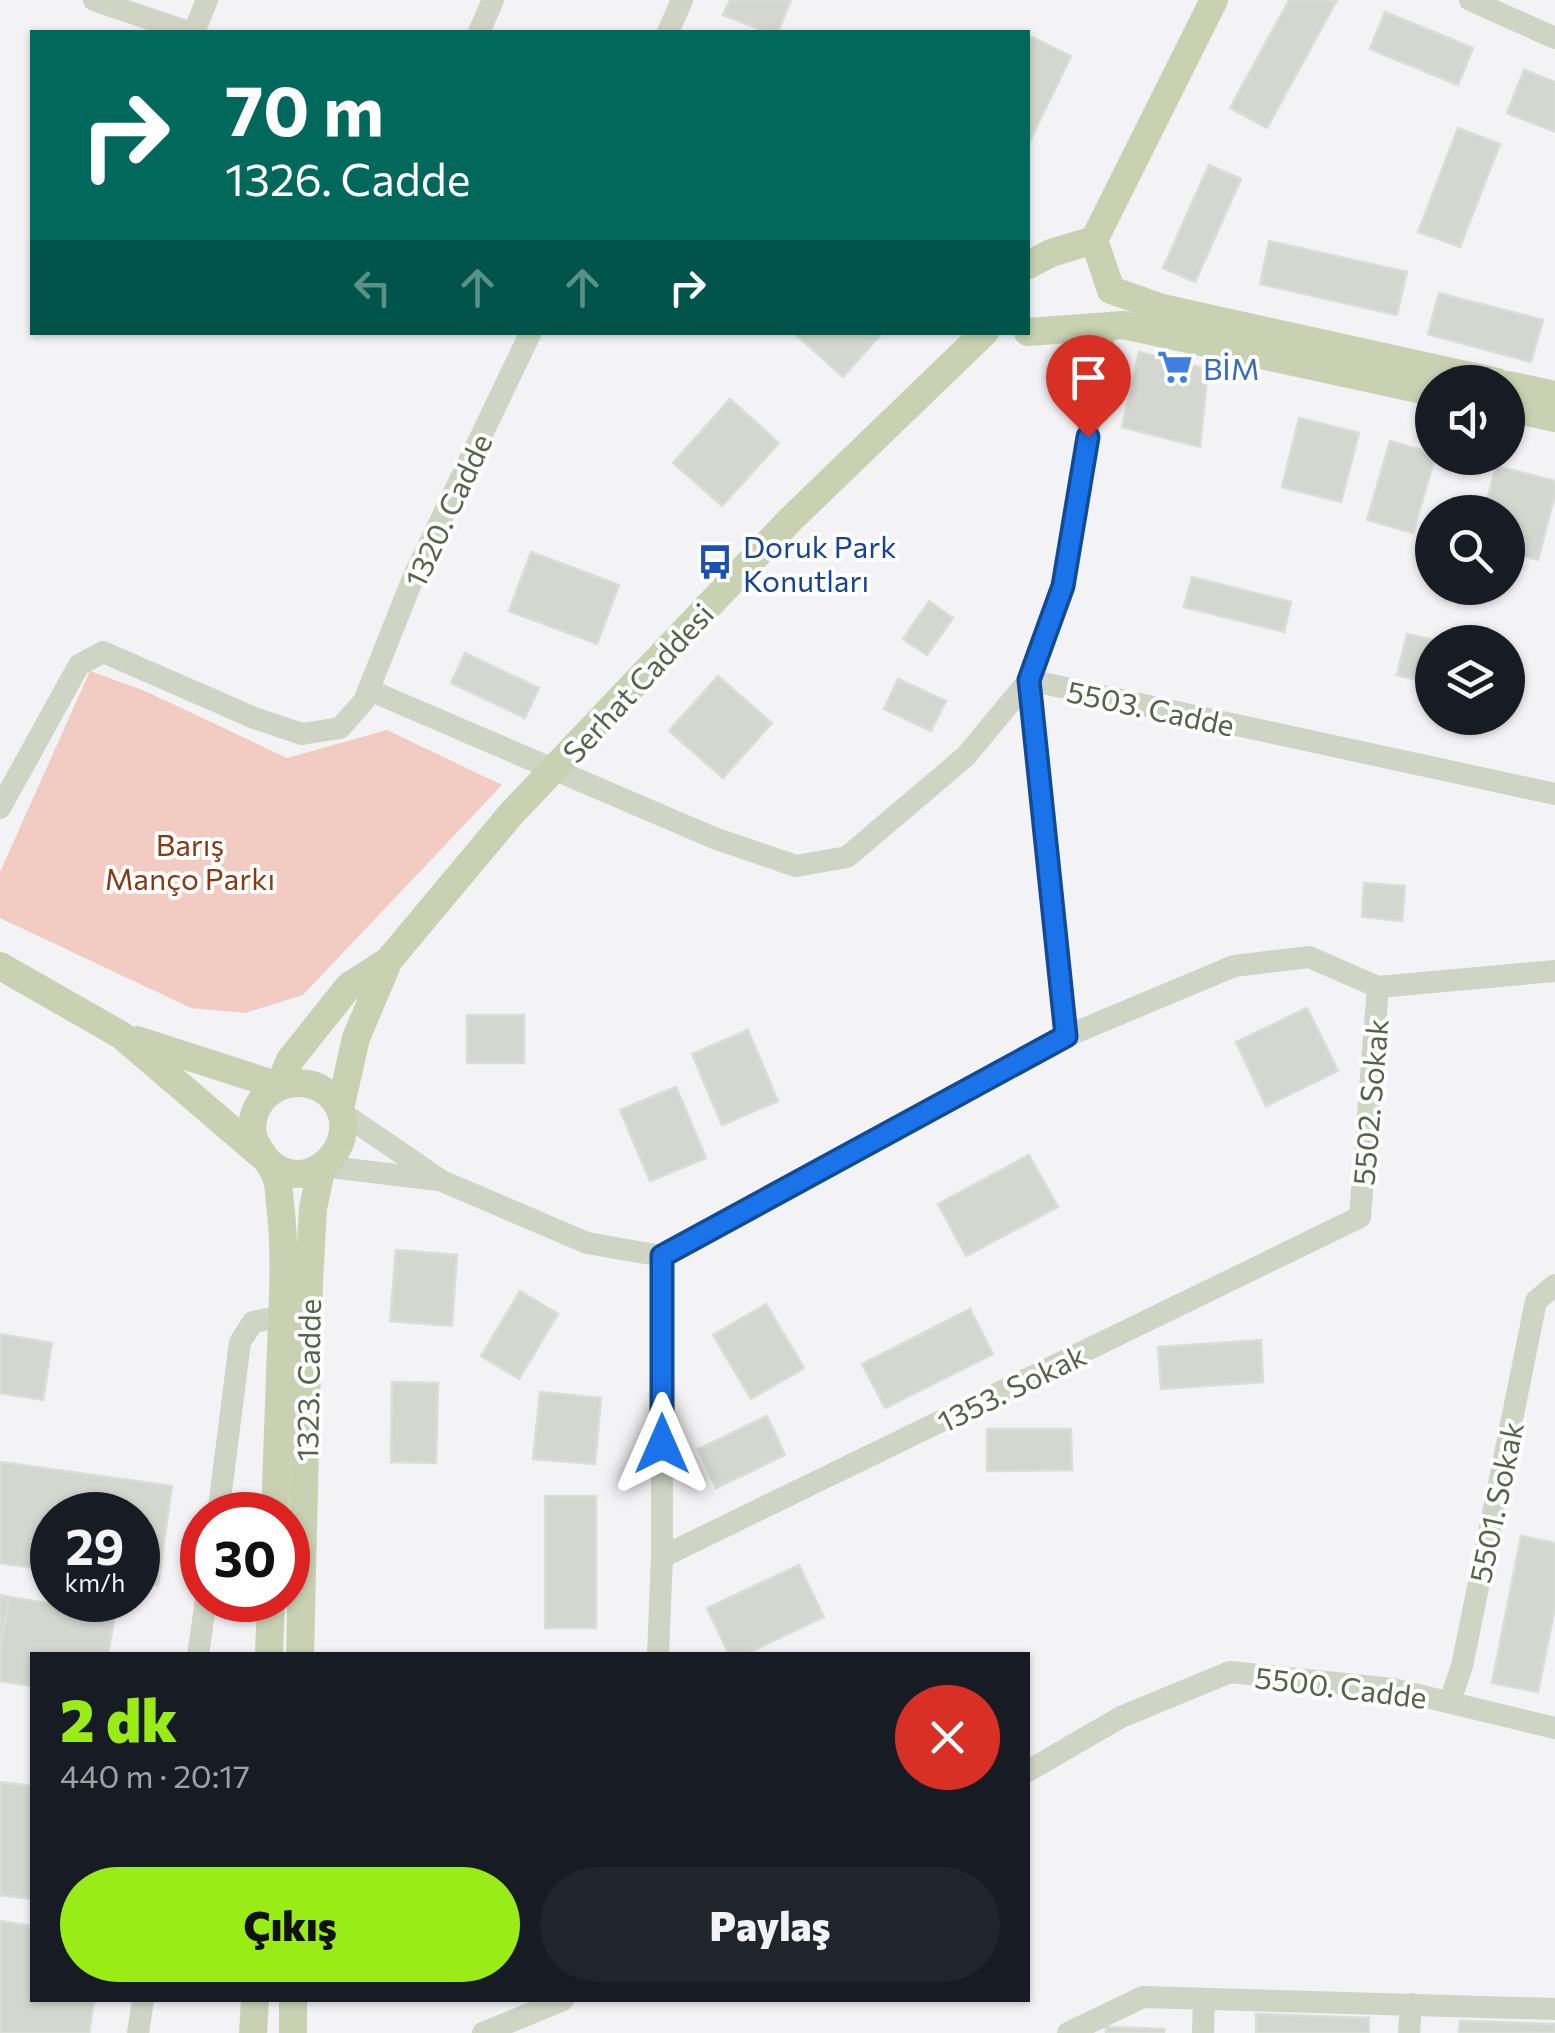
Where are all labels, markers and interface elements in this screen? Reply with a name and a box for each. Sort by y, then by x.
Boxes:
text: 70 m [225,65,384,150]
icon: right [60,70,190,200]
text: 1326. Cadde [225,150,470,205]
icon: left [345,260,400,315]
icon: ahead [450,260,505,315]
icon: ahead [555,260,610,315]
icon: right [660,260,715,315]
pin [1046,335,1131,438]
supermarket icon: BİM [1156,348,1194,386]
place label: BİM [1203,349,1259,386]
icon: arrive [1061,350,1116,405]
map controls [1415,365,1525,735]
button: sound [1415,365,1525,475]
street label: 1320. Cadde [395,427,499,593]
button: search [1415,495,1525,605]
place label: Doruk Park Konutları [743,527,897,598]
bus stop icon: Doruk Park Konutları [696,543,734,581]
street label: Serhat Caddesi [554,595,720,769]
button: layers [1415,625,1525,735]
street label: 5503. Cadde [1064,671,1238,743]
park label: Barış Manço Parkı [105,825,275,896]
street label: 5502. Sokak [1343,1017,1395,1187]
street label: 1323. Cadde [287,1298,327,1462]
street label: 1353. Sokak [931,1335,1091,1439]
position arrow [610,1392,714,1496]
street label: 5501. Sokak [1460,1418,1530,1586]
speed limit sign: 30 [180,1492,310,1622]
text: 29 [65,1514,124,1575]
text: km/h [65,1567,125,1597]
street label: 5500. Cadde [1253,1657,1429,1715]
text: 2 dk [60,1681,177,1754]
button: close [895,1685,1000,1790]
text: 440 m · 20:17 [60,1755,250,1795]
button: Çıkış [60,1867,520,1982]
button: Paylaş [540,1867,1000,1982]

